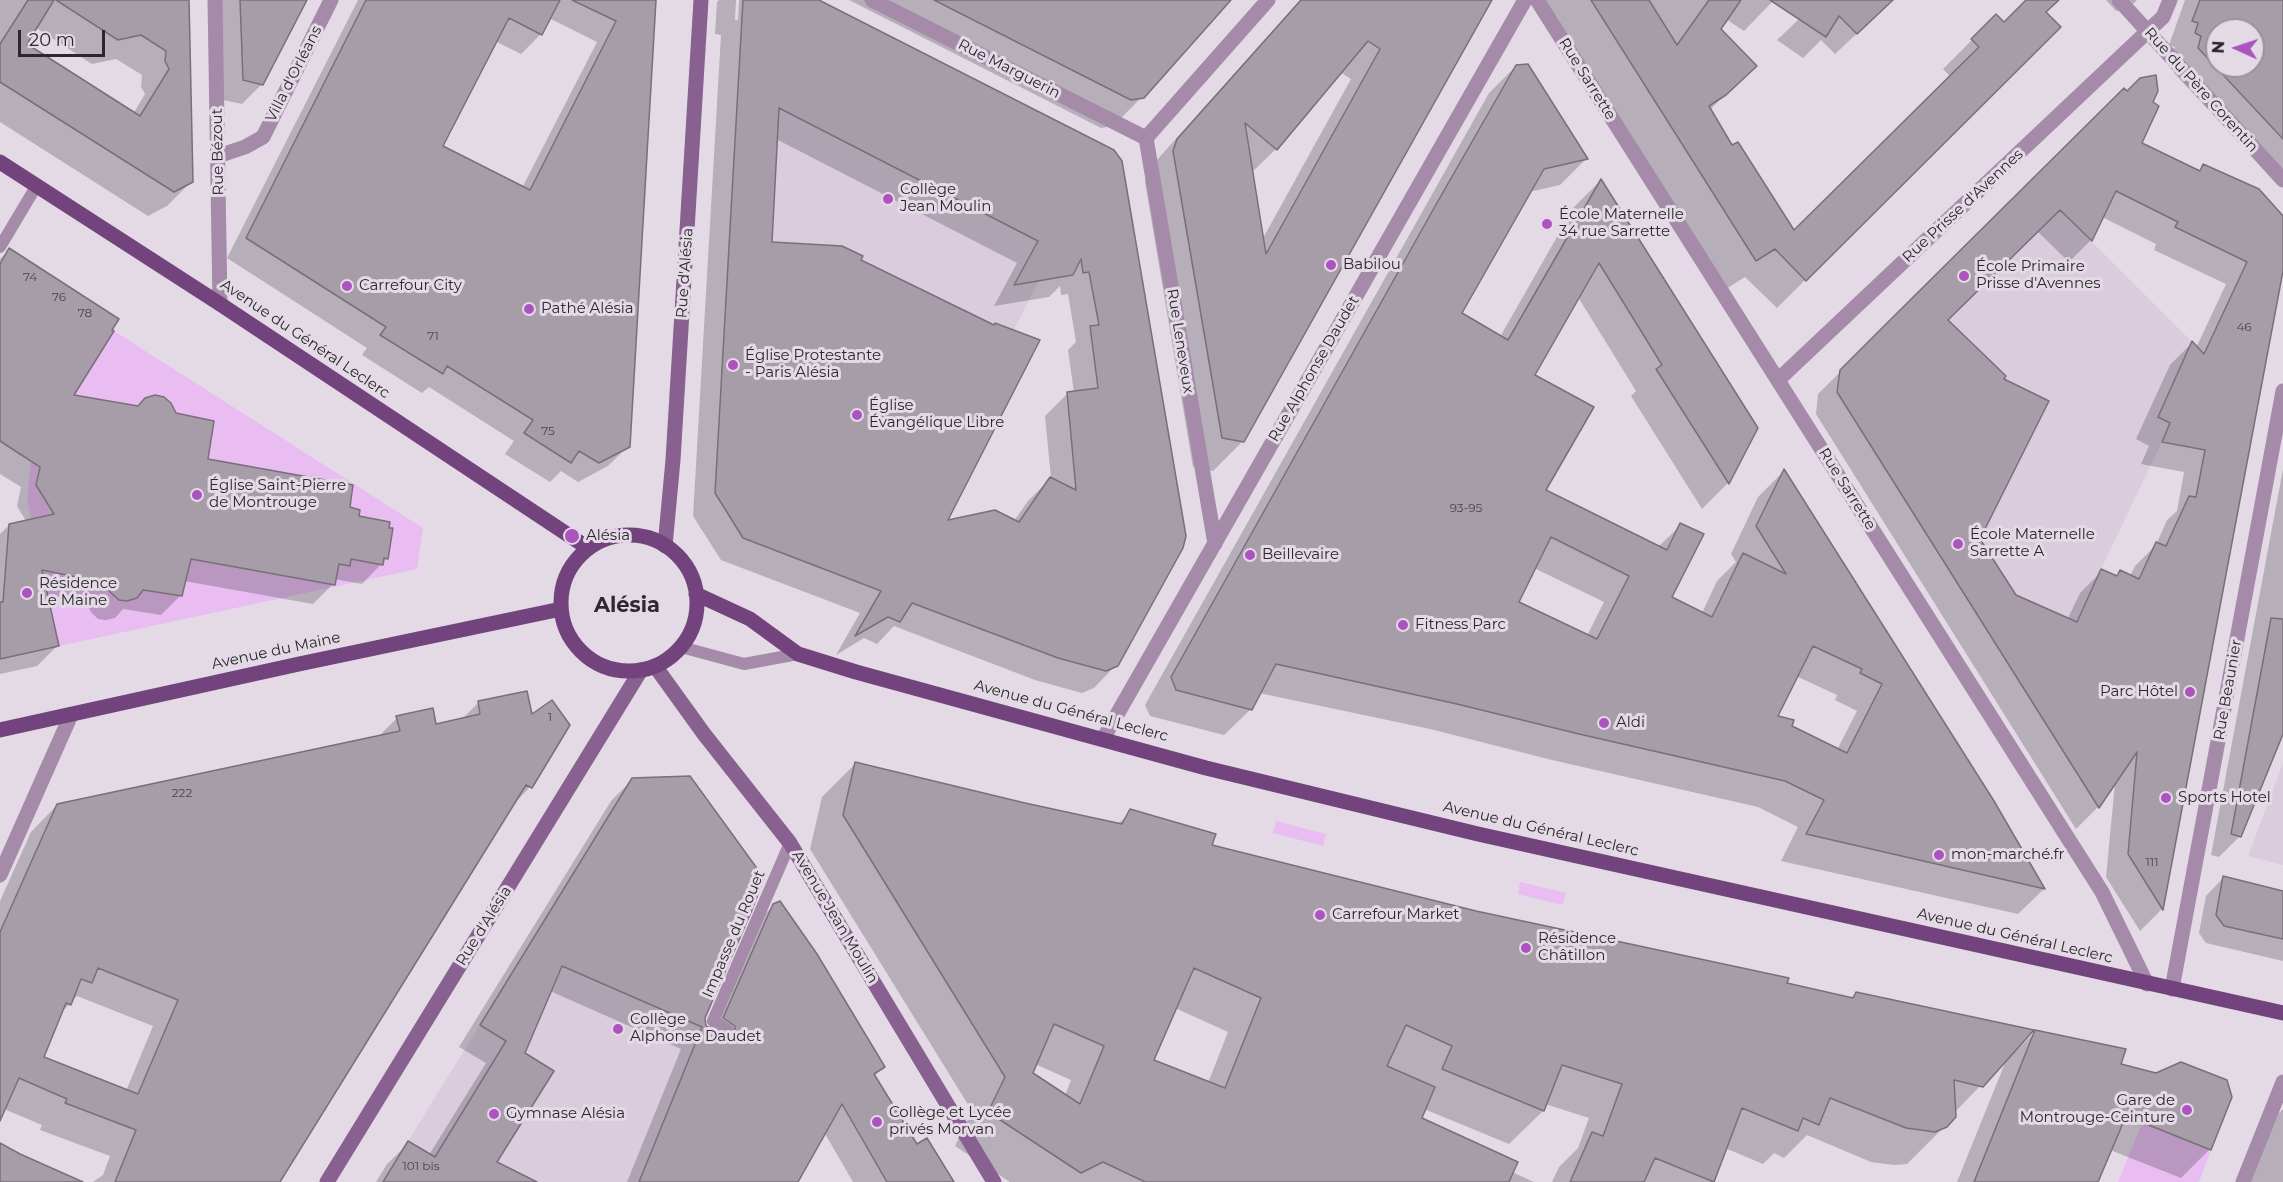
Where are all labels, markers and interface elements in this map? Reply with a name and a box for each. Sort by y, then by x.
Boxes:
scale bar [21,18,108,56]
north arrow [2205,18,2265,78]
street label: Villa d'Orléans [262,23,326,125]
street label: Rue du Père Corentin [2140,24,2262,156]
text: 20 m [29,29,75,51]
street label: Rue Marguerin [955,35,1063,103]
street label: Rue Sarrette [1555,35,1619,123]
text: N [2209,40,2228,54]
street label: Rue Bézout [208,108,228,196]
street label: Rue Prisse d'Avennes [1899,145,2027,267]
place label: Collège Jean Moulin [900,181,991,216]
marker: Collège Jean Moulin [881,192,895,206]
place label: École Maternelle 34 rue Sarrette [1559,206,1684,241]
marker: École Maternelle 34 rue Sarrette [1540,217,1554,231]
street label: Rue d'Alésia [673,227,697,319]
place label: Babilou [1343,256,1401,274]
marker: Babilou [1324,258,1338,272]
place label: École Primaire Prisse d'Avennes [1976,258,2101,293]
marker: École Primaire Prisse d'Avennes [1957,269,1971,283]
house number: 74 [23,270,37,284]
street label: Avenue du Général Leclerc [217,276,393,402]
place label: Carrefour City [359,277,462,295]
marker: Carrefour City [340,279,354,293]
street label: Rue Leneveux [1163,287,1197,395]
house number: 76 [52,290,66,304]
street label: Rue Alphonse Daudet [1265,293,1363,445]
place label: Pathé Alésia [541,300,634,318]
marker: Pathé Alésia [522,302,536,316]
house number: 78 [78,306,92,320]
house number: 46 [2236,320,2252,334]
house number: 71 [427,329,439,343]
place label: Église Protestante - Paris Alésia [745,347,881,382]
marker: Église Protestante - Paris Alésia [726,358,740,372]
place label: Église Évangélique Libre [869,397,1004,432]
marker: Église Évangélique Libre [850,408,864,422]
house number: 75 [541,424,555,438]
street label: Rue Sarrette [1815,445,1879,533]
place label: Église Saint-Pierre de Montrouge [209,477,346,512]
marker: Église Saint-Pierre de Montrouge [190,488,204,502]
house number: 93-95 [1450,501,1482,515]
place label: École Maternelle Sarrette A [1970,526,2095,561]
marker: Alésia [563,527,581,545]
place label: Alésia [586,527,630,545]
marker: École Maternelle Sarrette A [1951,537,1965,551]
place label: Beillevaire [1262,546,1339,564]
marker: Beillevaire [1243,548,1257,562]
place label: Résidence Le Maine [39,575,117,610]
marker: Résidence Le Maine [20,586,34,600]
district label: Alésia [594,593,660,619]
place label: Fitness Parc [1415,616,1506,634]
marker: Fitness Parc [1396,618,1410,632]
street label: Avenue du Maine [210,629,342,673]
street label: Rue Beaunier [2210,638,2246,742]
street label: Avenue du Général Leclerc [972,676,1170,746]
place label: Parc Hôtel [2100,683,2178,701]
marker: Parc Hôtel [2183,685,2197,699]
house number: 1 [548,710,552,724]
place label: Aldi [1616,714,1645,732]
marker: Aldi [1597,716,1611,730]
house number: 222 [172,786,192,800]
place label: Sports Hotel [2178,789,2271,807]
marker: Sports Hotel [2159,791,2173,805]
street label: Avenue du Général Leclerc [1441,798,1641,860]
place label: mon-marché.fr [1951,846,2065,864]
street label: Avenue Jean Moulin [788,847,882,987]
marker: mon-marché.fr [1932,848,1946,862]
house number: 111 [2146,855,2158,869]
street label: Impasse du Rouet [699,868,769,1000]
street label: Rue d'Alésia [452,883,516,969]
street label: Avenue du Général Leclerc [1915,905,2115,967]
place label: Carrefour Market [1332,906,1459,924]
marker: Carrefour Market [1313,908,1327,922]
place label: Résidence Châtillon [1538,930,1616,965]
marker: Résidence Châtillon [1519,941,1533,955]
place label: Collège Alphonse Daudet [630,1011,762,1046]
marker: Collège Alphonse Daudet [611,1022,625,1036]
place label: Gare de Montrouge-Ceinture [2020,1092,2175,1127]
marker: Gare de Montrouge-Ceinture [2180,1103,2194,1117]
place label: Collège et Lycée privés Morvan [889,1104,1011,1139]
place label: Gymnase Alésia [506,1105,625,1123]
marker: Gymnase Alésia [487,1107,501,1121]
marker: Collège et Lycée privés Morvan [870,1115,884,1129]
house number: 101 bis [403,1159,439,1173]

